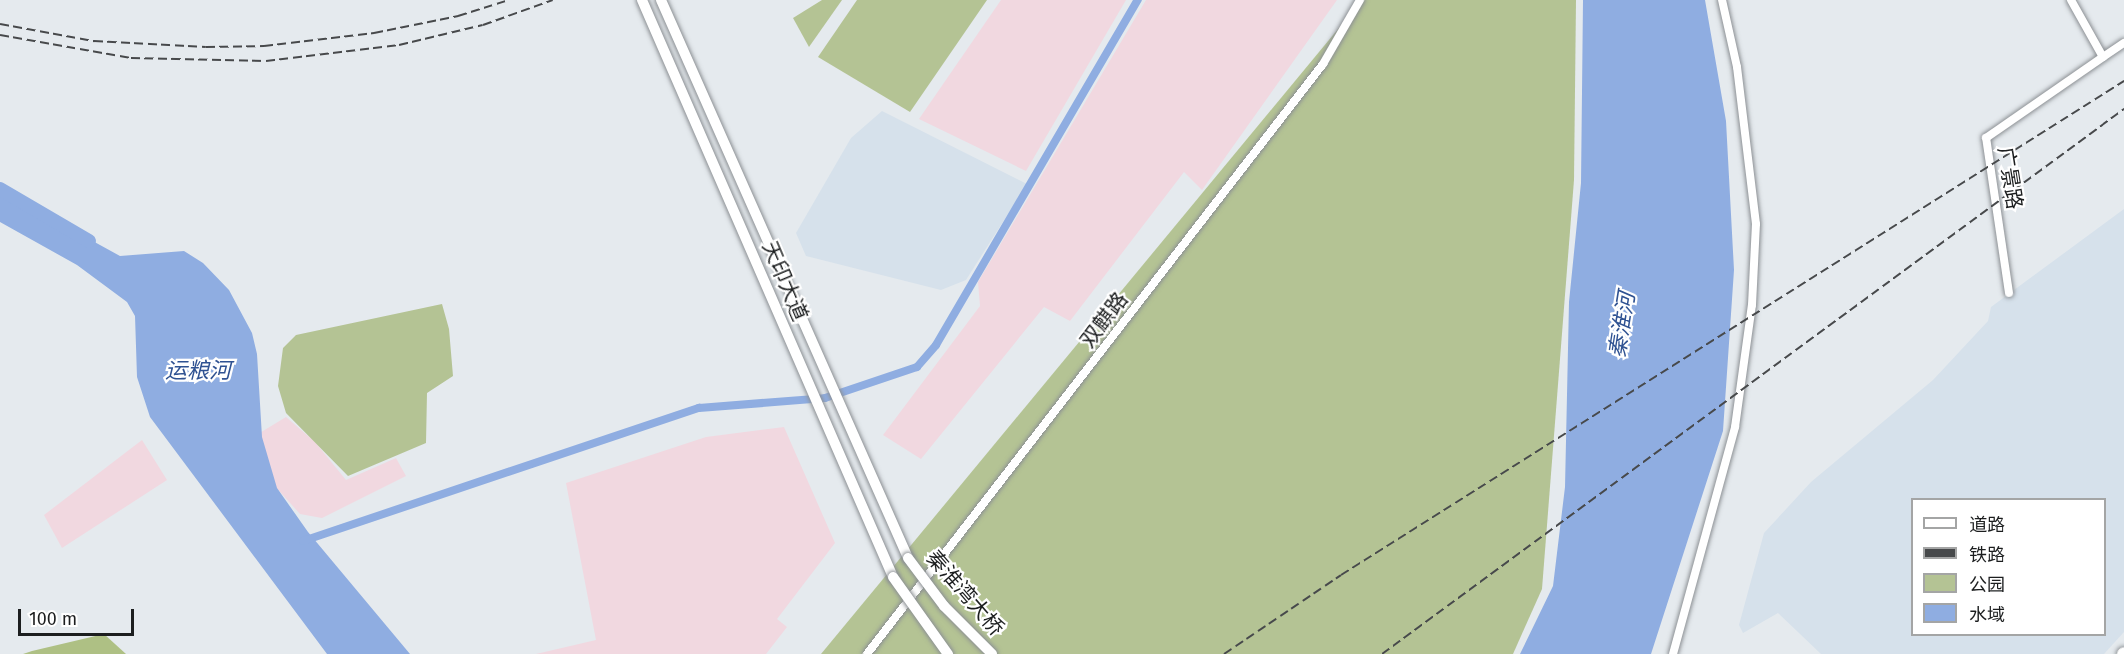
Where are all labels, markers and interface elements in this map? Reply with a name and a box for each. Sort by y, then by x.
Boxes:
street label: 广景路 [1993,145,2027,211]
street label: 天印大道 [757,237,813,325]
street label: 双麒路 [1075,287,1133,353]
water label: 秦淮河 [1604,290,1640,360]
water label: 运粮河 [165,358,231,384]
legend [1911,498,2106,636]
text: 道路 [1969,514,2005,536]
text: 铁路 [1969,544,2005,566]
street label: 秦淮湾大桥 [921,545,1009,641]
text: 公园 [1969,574,2005,596]
scale bar [21,597,136,635]
text: 水域 [1969,604,2005,626]
text: 100 m [29,608,77,630]

